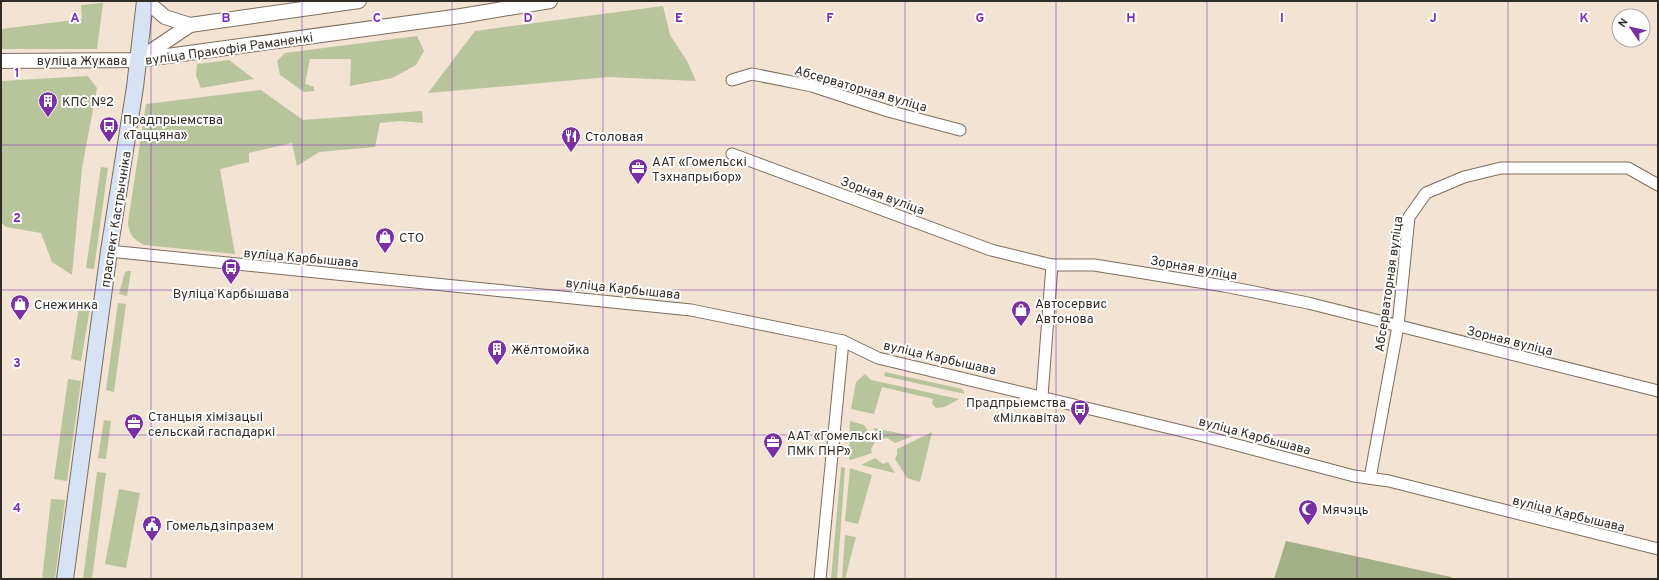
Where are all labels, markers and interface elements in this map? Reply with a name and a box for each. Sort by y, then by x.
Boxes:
north arrow [1611,8,1651,48]
text: A [70,11,80,27]
text: B [222,11,231,27]
text: C [373,11,381,27]
text: D [523,11,533,27]
text: E [675,11,683,27]
text: F [826,11,834,27]
text: G [976,11,985,27]
text: H [1126,11,1136,27]
text: I [1280,11,1284,27]
text: J [1429,11,1437,27]
text: K [1579,11,1589,27]
text: N [1616,16,1632,30]
street label: вуліца Пракофія Раманенкі [144,30,314,70]
street label: вуліца Жукава [37,54,127,70]
street label: Абсерваторная вуліца [792,63,929,117]
text: 1 [14,66,20,82]
building icon: КПС №2 [37,90,59,118]
place label: КПС №2 [62,95,114,111]
place label: Прадпрыемства «Таццяна» [123,113,223,144]
bus stop icon: Прадпрыемства «Таццяна» [98,115,120,143]
restaurant icon: Столовая [560,125,582,153]
place label: Столовая [585,130,643,146]
street label: праспект Кастрычніка [98,150,136,289]
place label: ААТ «Гомельскі Тэхнапрыбор» [652,155,747,186]
office icon: ААТ «Гомельскі Тэхнапрыбор» [627,157,649,185]
street label: Зорная вуліца [838,174,926,219]
text: 2 [13,211,21,227]
street label: Абсерваторная вуліца [1373,215,1407,353]
shop icon: СТО [374,226,396,254]
place label: СТО [399,231,424,247]
street label: вуліца Карбышава [243,246,359,272]
street label: Зорная вуліца [1149,253,1238,285]
bus stop icon: Вуліца Карбышава [220,257,242,285]
street label: вуліца Карбышава [565,276,681,304]
place label: Вуліца Карбышава [173,287,289,303]
shop icon: Снежинка [9,293,31,321]
place label: Автосервис Автонова [1035,297,1107,328]
place label: Снежинка [34,298,98,314]
shop icon: Автосервис Автонова [1010,299,1032,327]
street label: Зорная вуліца [1465,324,1554,360]
building icon: Жёлтомойка [486,338,508,366]
street label: вуліца Карбышава [882,338,998,380]
place label: Жёлтомойка [511,343,589,359]
text: 3 [13,356,21,372]
place label: Прадпрыемства «Мілкавіта» [966,396,1066,427]
bus stop icon: Прадпрыемства «Мілкавіта» [1069,398,1091,426]
place label: Станцыя хімізацыі сельскай гаспадаркі [148,410,275,441]
office icon: Станцыя хімізацыі сельскай гаспадаркі [123,412,145,440]
street label: вуліца Карбышава [1197,414,1312,460]
place label: ААТ «Гомельскі ПМК ПНР» [787,429,882,460]
office icon: ААТ «Гомельскі ПМК ПНР» [762,431,784,459]
street label: вуліца Карбышава [1511,493,1626,537]
mosque icon: Мячэць [1297,498,1319,526]
text: 4 [13,501,21,517]
place label: Мячэць [1322,503,1369,519]
public building icon: Гомельдзіпразем [141,514,163,542]
place label: Гомельдзіпразем [166,519,274,535]

